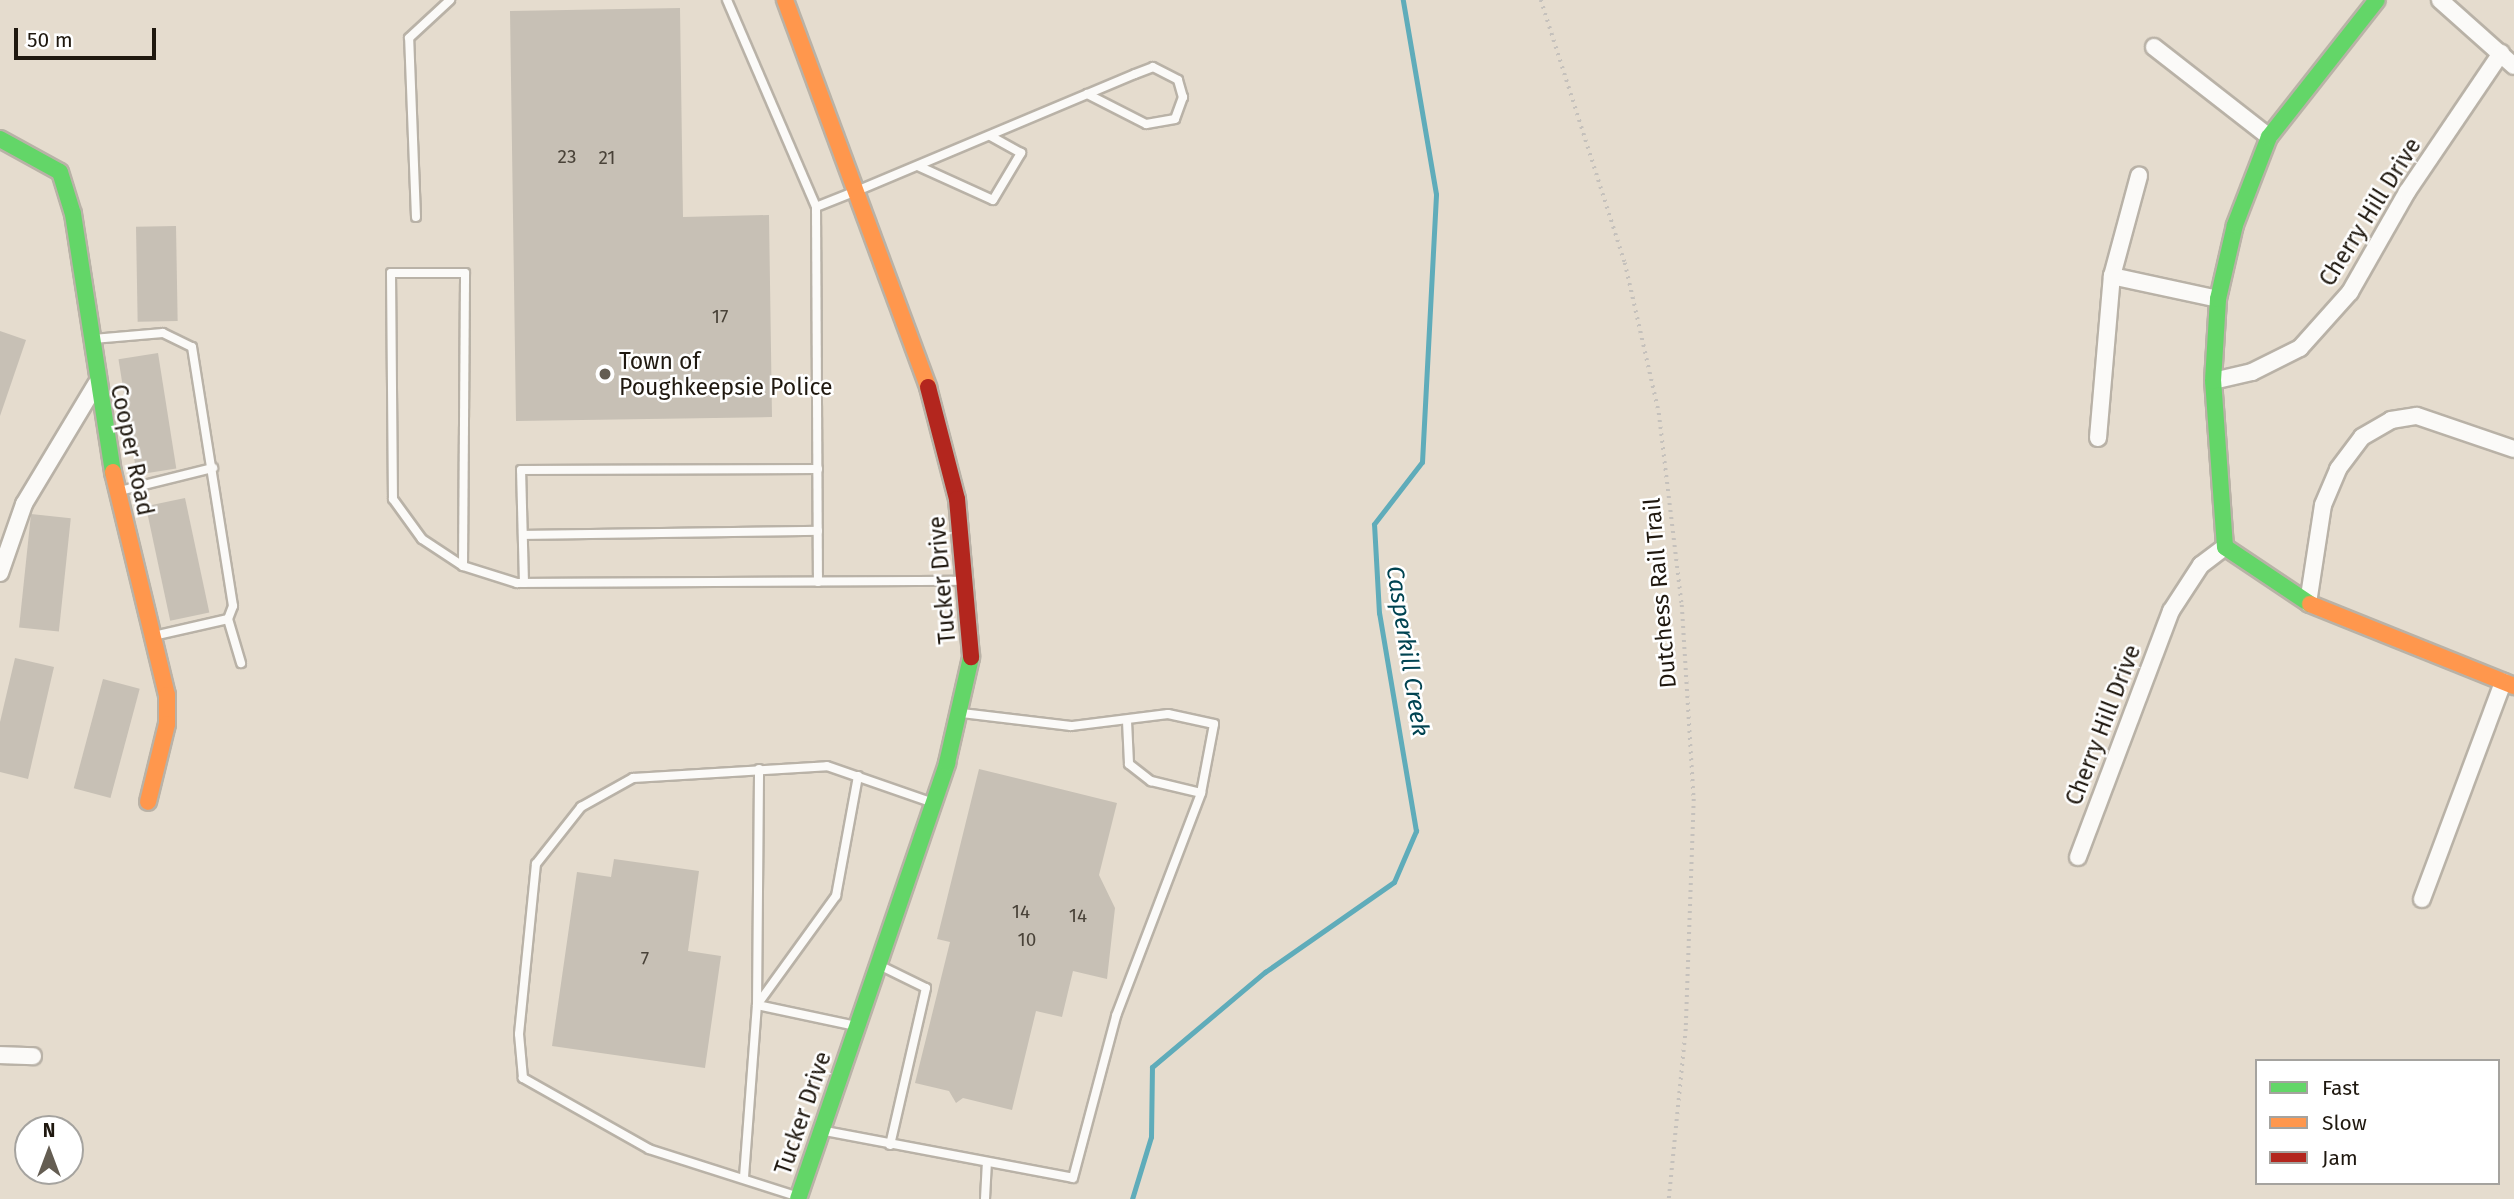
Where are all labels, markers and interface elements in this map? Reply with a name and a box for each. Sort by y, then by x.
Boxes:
scale bar [18,14,159,58]
text: 50 m [27,27,73,53]
street label: Cherry Hill Drive [2313,133,2427,291]
house number: 23 [558,146,576,168]
house number: 21 [598,147,616,169]
house number: 17 [712,306,728,328]
place label: Town of Poughkeepsie Police [619,347,832,401]
marker: Town of Poughkeepsie Police [597,366,613,382]
street label: Cooper Road [105,382,159,518]
street label: Dutchess Rail Trail [1638,497,1682,689]
street label: Tucker Drive [923,515,961,645]
water label: Casperkill Creek [1379,564,1435,738]
street label: Cherry Hill Drive [2060,641,2146,809]
house number: 14 [1012,901,1030,923]
house number: 14 [1069,905,1087,927]
house number: 10 [1018,929,1036,951]
house number: 7 [641,948,649,970]
street label: Tucker Drive [769,1048,837,1178]
legend [2255,1059,2500,1185]
text: Fast [2322,1075,2360,1101]
text: Slow [2322,1110,2367,1136]
north arrow [14,1115,84,1185]
text: N [43,1119,55,1142]
text: Jam [2322,1145,2358,1171]

